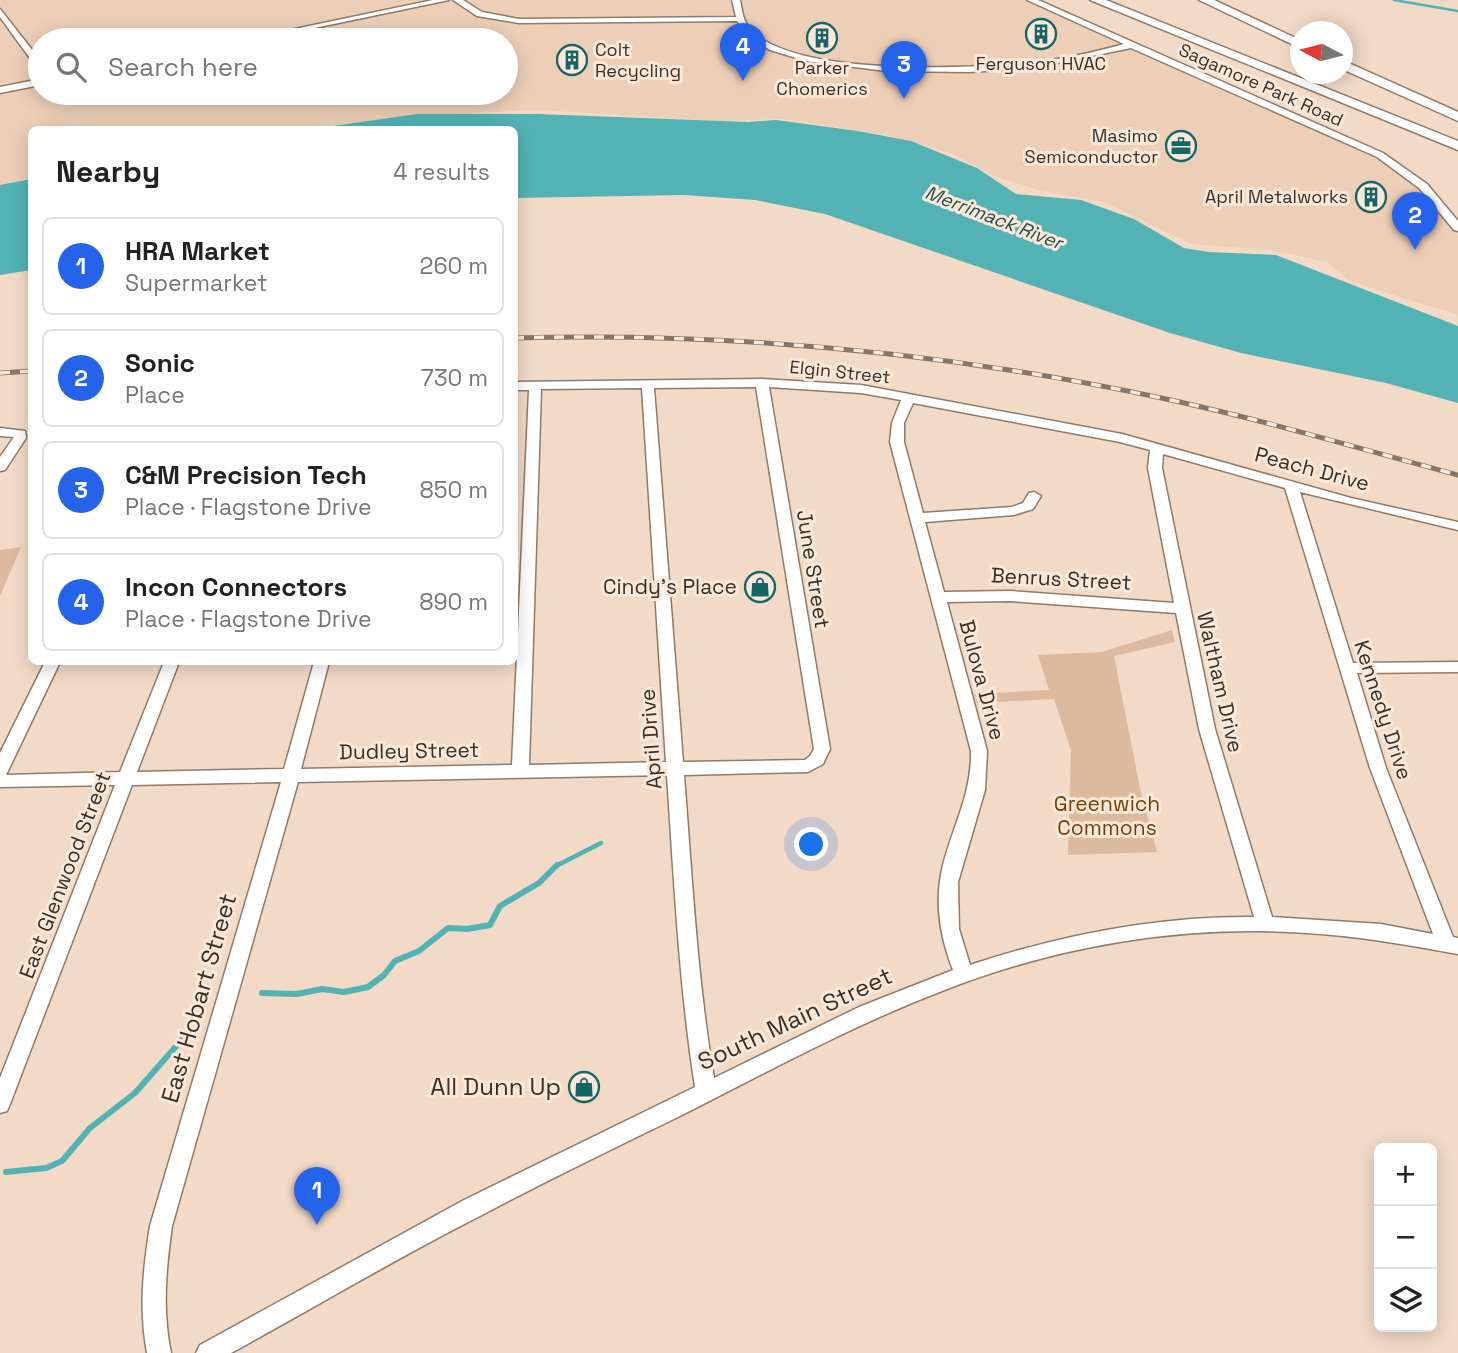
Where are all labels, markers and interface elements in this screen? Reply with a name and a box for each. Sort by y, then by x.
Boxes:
building icon: Ferguson HVAC [1024,17,1058,51]
building icon: Parker Chomerics [805,21,839,55]
north arrow [1290,21,1353,84]
pin: 4 [720,23,766,81]
search box [28,28,518,105]
place label: Colt Recycling [595,38,681,82]
street label: Sagamore Park Road [1175,38,1347,131]
pin: 3 [881,41,927,99]
building icon: Colt Recycling [555,43,589,77]
icon: search [52,48,90,86]
text: Search here [108,50,258,84]
place label: Ferguson HVAC [976,52,1106,75]
place label: Parker Chomerics [776,56,868,100]
place label: Masimo Semiconductor [1025,124,1158,168]
office icon: Masimo Semiconductor [1164,129,1198,163]
text: Nearby [56,152,160,191]
text: 4 results [393,157,490,187]
water label: Merrimack River [922,180,1068,256]
building icon: April Metalworks [1354,180,1388,214]
place label: April Metalworks [1205,185,1348,208]
pin: 2 [1392,192,1438,250]
text: HRA Market [125,234,270,268]
text: 1 [76,251,86,281]
text: 260 m [420,251,488,281]
text: Supermarket [125,268,267,298]
text: Sonic [125,346,195,380]
street label: Elgin Street [789,355,892,388]
text: 2 [74,363,88,393]
text: 730 m [421,363,488,393]
text: Place [125,380,185,410]
street label: Peach Drive [1252,440,1372,497]
text: C&M Precision Tech [125,458,367,492]
text: 3 [74,475,88,505]
text: 850 m [419,475,488,505]
text: Place · Flagstone Drive [125,492,372,522]
street label: June Street [791,508,836,630]
street label: Benrus Street [990,561,1132,596]
text: Incon Connectors [125,570,347,604]
shop icon: Cindy's Place [743,570,777,604]
place label: Cindy's Place [603,573,737,600]
text: 4 [74,587,88,617]
text: 890 m [419,587,488,617]
text: Place · Flagstone Drive [125,604,372,634]
street label: Waltham Drive [1191,609,1250,755]
street label: Bulova Drive [953,617,1011,743]
street label: Kennedy Drive [1348,637,1419,783]
street label: April Drive [634,688,667,790]
street label: Dudley Street [339,736,479,765]
street label: East Glenwood Street [13,767,116,982]
park label: Greenwich Commons [1054,790,1160,841]
your location [794,827,828,861]
street label: East Hobart Street [154,890,243,1106]
street label: South Main Street [693,960,897,1077]
shop icon: All Dunn Up [567,1070,601,1104]
place label: All Dunn Up [430,1071,561,1102]
map controls [1374,1143,1437,1332]
button: + [1374,1143,1437,1206]
pin: 1 [294,1167,340,1225]
button: − [1374,1206,1437,1269]
button: layers [1374,1269,1437,1332]

